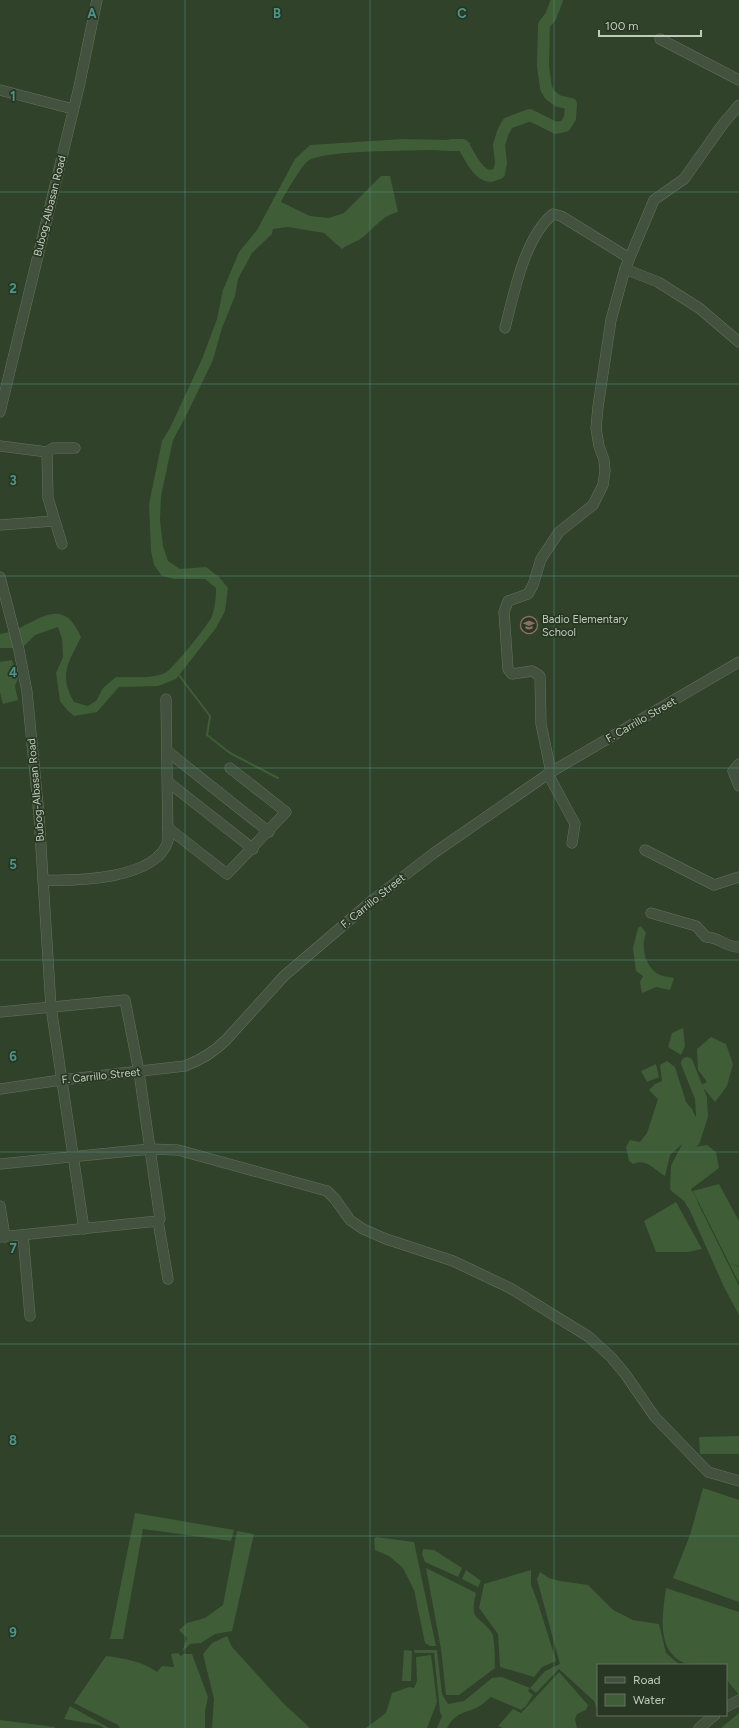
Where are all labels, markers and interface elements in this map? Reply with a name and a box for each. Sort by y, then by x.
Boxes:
text: A [87,6,97,21]
text: B [273,6,281,21]
text: C [457,6,467,21]
scale bar [599,12,701,38]
text: 100 m [605,19,639,33]
text: 1 [10,89,16,104]
street label: Bubog-Albasan Road [31,154,69,258]
text: 2 [9,281,17,296]
text: 3 [9,473,17,488]
place label: Badio Elementary School [542,613,628,639]
school or university icon: Badio Elementary School [519,615,539,635]
text: 4 [9,665,17,680]
street label: F. Carrillo Street [603,695,679,745]
street label: Bubog-Albasan Road [25,738,47,842]
text: 5 [9,857,17,872]
street label: F. Carrillo Street [338,871,408,931]
text: 6 [9,1049,17,1064]
street label: F. Carrillo Street [61,1065,141,1087]
text: 7 [9,1241,17,1256]
text: 8 [9,1433,17,1448]
text: 9 [9,1625,17,1640]
legend [597,1664,727,1716]
text: Road [633,1673,661,1687]
text: Water [633,1693,665,1707]

